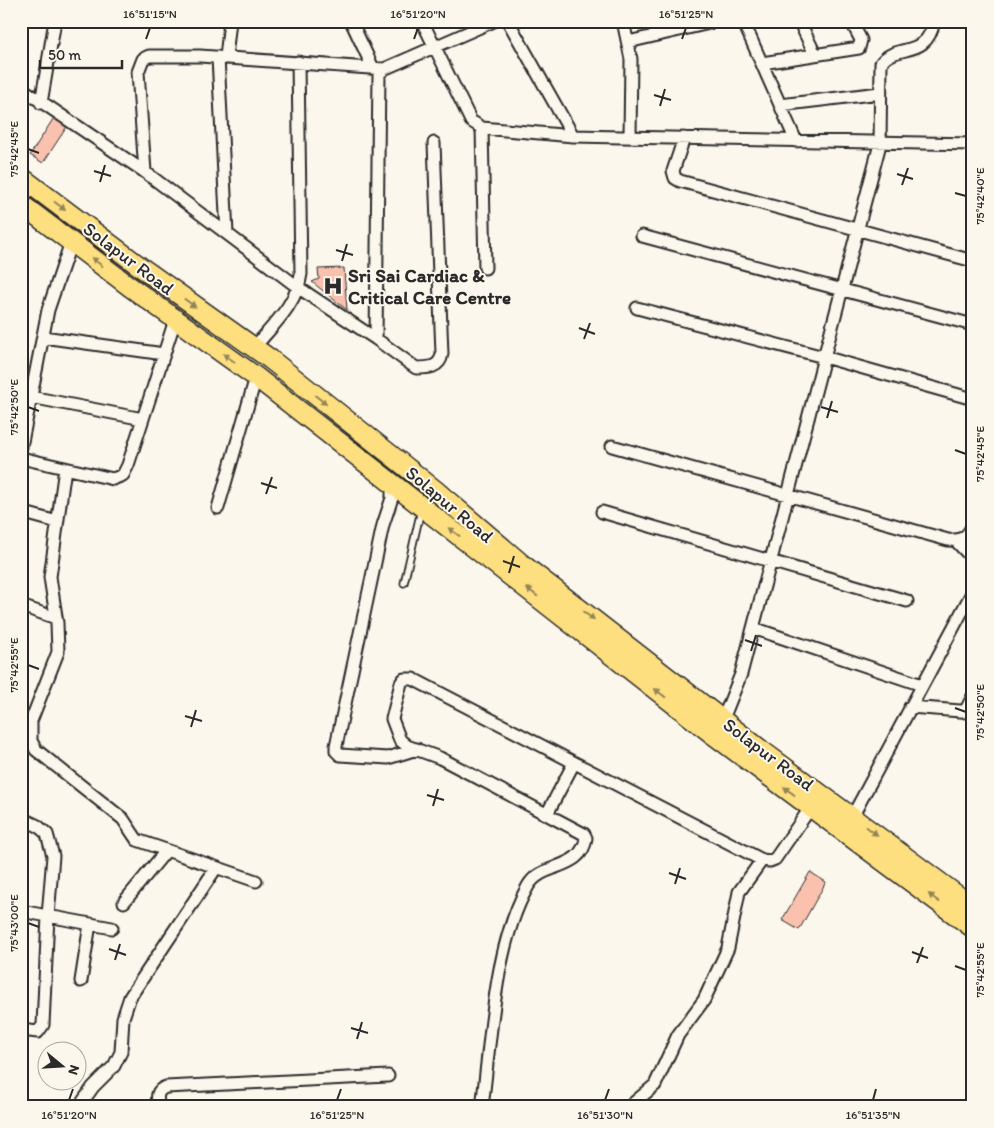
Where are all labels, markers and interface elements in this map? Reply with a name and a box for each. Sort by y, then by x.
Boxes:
text: 16°51'15"N [123,7,177,21]
text: 16°51'20"N [390,7,446,21]
text: 16°51'25"N [659,7,713,21]
scale bar [40,38,122,70]
text: 50 m [48,46,81,64]
text: 75°42'45"E [7,121,21,177]
text: 75°42'40"E [973,167,987,225]
one-way arrow [53,201,67,211]
street label: Solapur Road [79,217,179,300]
one-way arrow [91,257,104,268]
place label: Sri Sai Cardiac & Critical Care Centre [348,264,511,309]
hospital icon: Sri Sai Cardiac & Critical Care Centre [322,275,344,297]
one-way arrow [183,298,197,308]
one-way arrow [222,353,236,363]
text: 75°42'50"E [7,379,21,435]
one-way arrow [314,394,327,405]
text: 75°42'45"E [973,426,987,482]
street label: Solapur Road [401,461,499,548]
one-way arrow [448,527,461,538]
one-way arrow [526,587,539,598]
one-way arrow [582,611,595,622]
text: 75°42'55"E [7,637,21,693]
text: 75°42'50"E [973,684,987,740]
one-way arrow [654,687,667,698]
street label: Solapur Road [719,713,819,796]
one-way arrow [782,786,796,796]
one-way arrow [865,826,879,836]
one-way arrow [928,893,941,904]
text: 75°43'00"E [7,894,21,952]
text: 75°42'55"E [973,942,987,998]
north arrow [38,1040,88,1090]
text: N [64,1063,83,1077]
text: 16°51'20"N [41,1108,97,1122]
text: 16°51'25"N [310,1108,364,1122]
text: 16°51'30"N [577,1108,633,1122]
text: 16°51'35"N [846,1108,900,1122]

